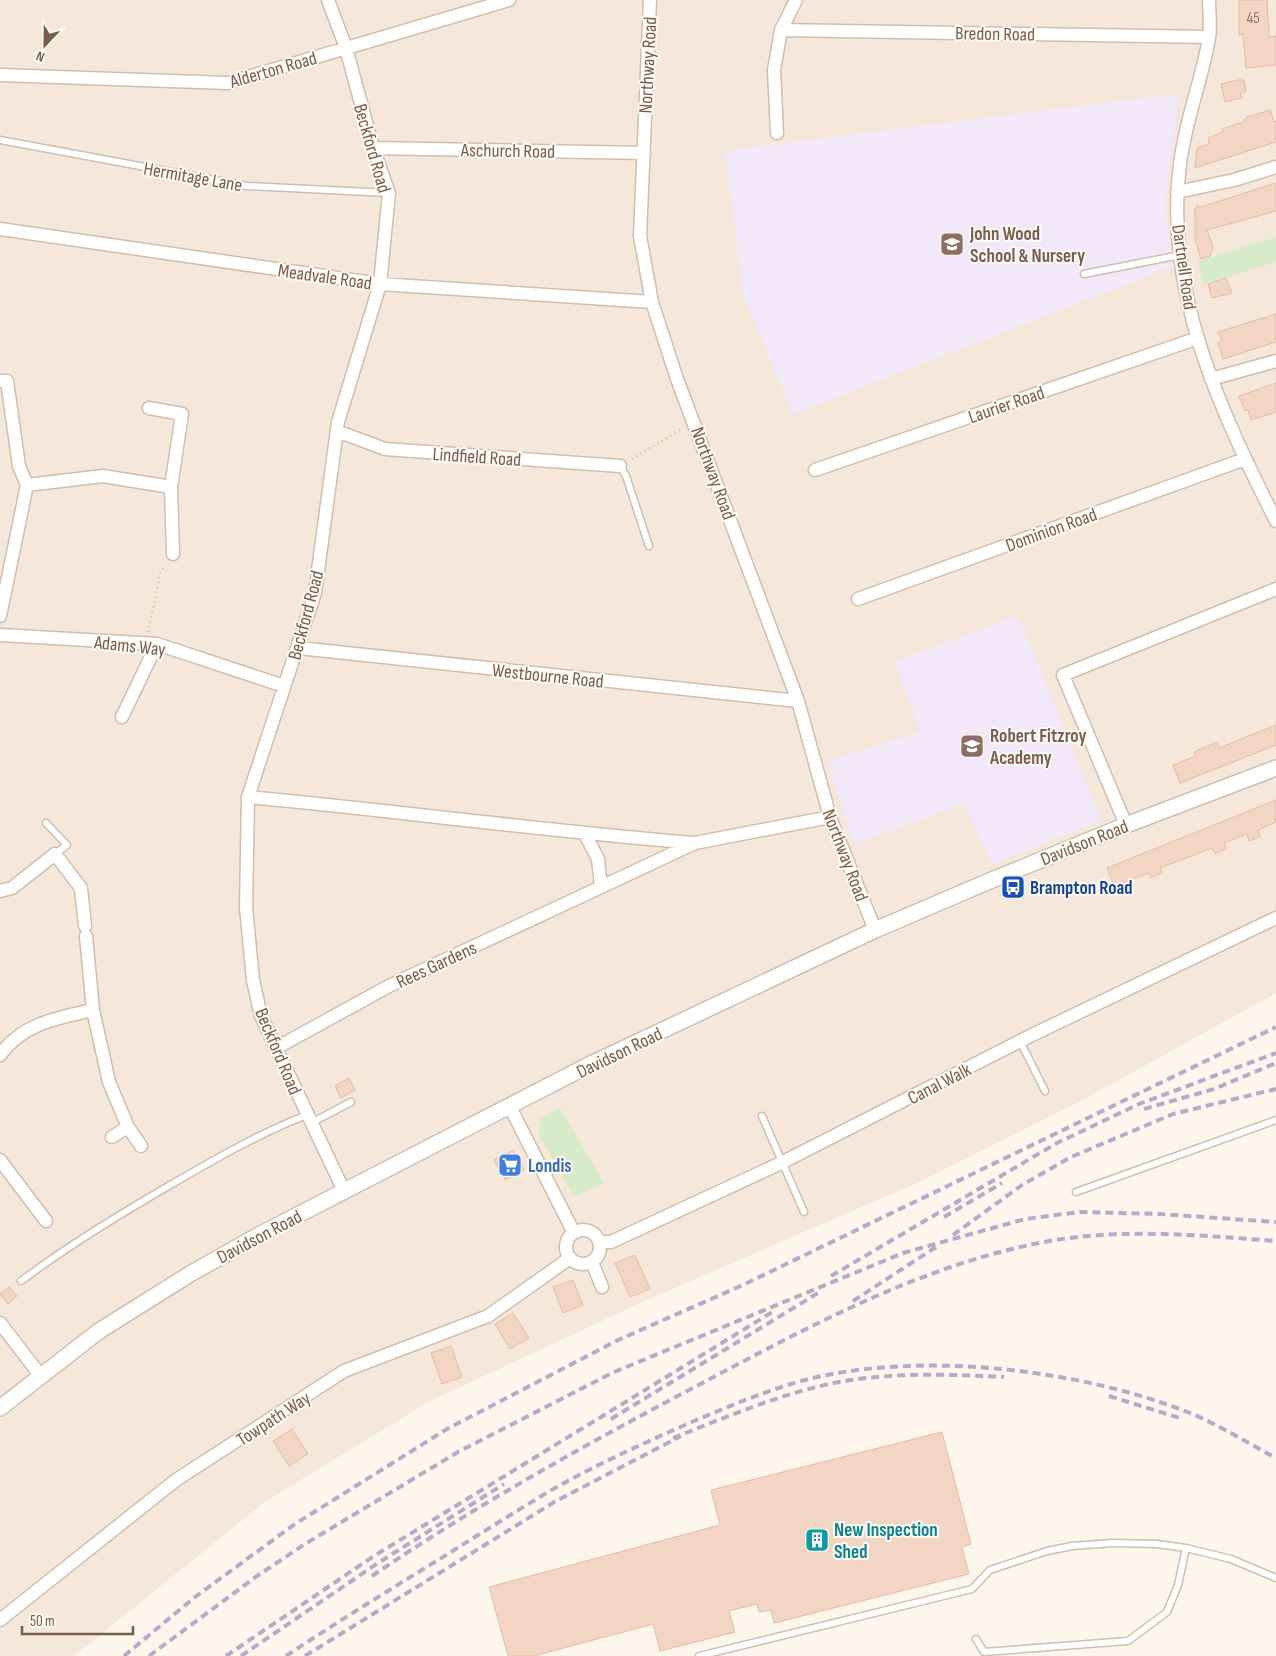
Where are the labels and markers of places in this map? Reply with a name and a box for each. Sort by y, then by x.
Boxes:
place label: John Wood School & Nursery [969,223,1085,268]
school or university icon: John Wood School & Nursery [939,231,965,257]
place label: Robert Fitzroy Academy [989,725,1086,770]
school or university icon: Robert Fitzroy Academy [959,733,985,759]
bus stop icon: Brampton Road [1000,874,1026,900]
place label: Brampton Road [1030,877,1133,900]
supermarket icon: Londis [497,1152,523,1178]
place label: Londis [528,1155,572,1178]
place label: New Inspection Shed [834,1519,938,1564]
building icon: New Inspection Shed [804,1527,830,1553]

